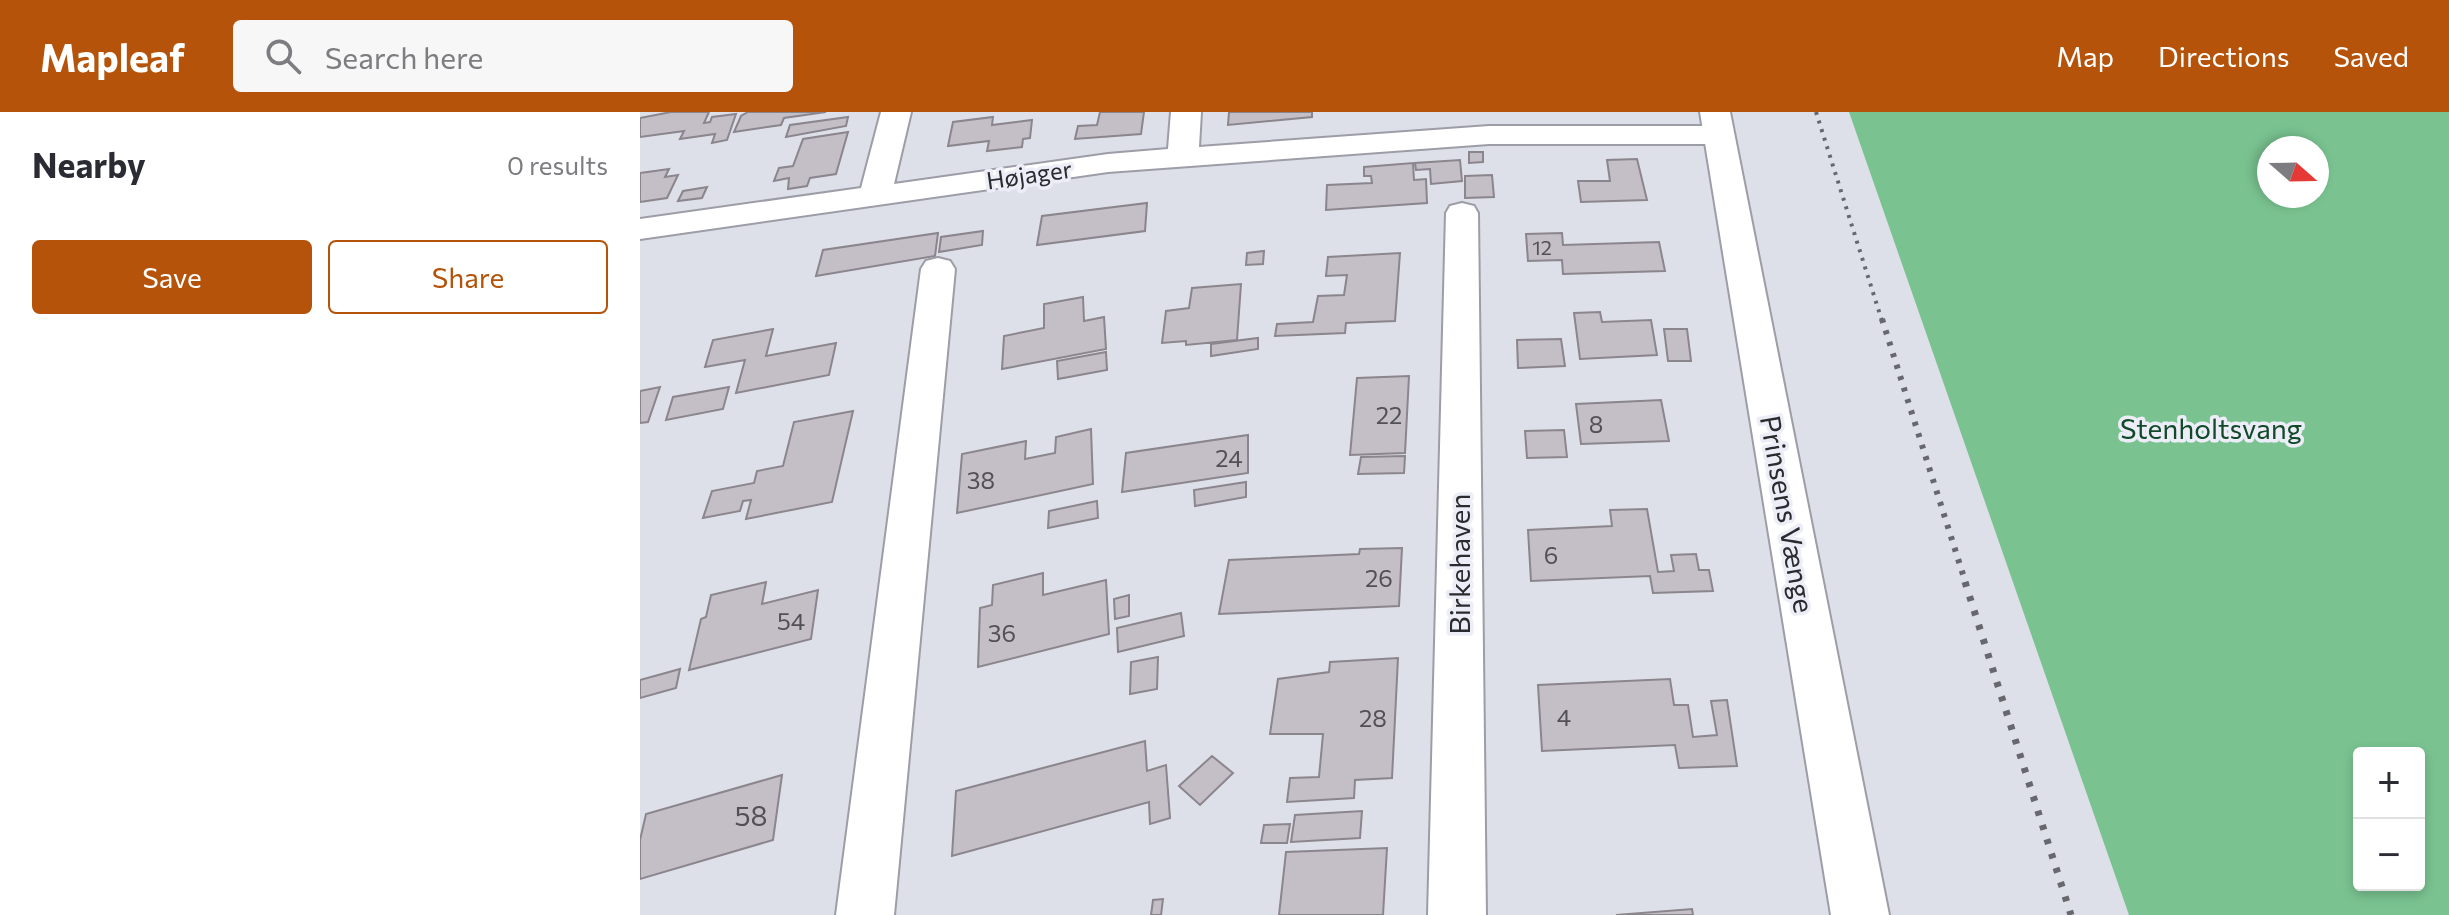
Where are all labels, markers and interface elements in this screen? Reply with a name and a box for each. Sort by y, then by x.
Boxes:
search box [233,20,793,92]
text: Mapleaf [40,33,185,80]
icon: search [261,34,305,78]
text: Search here [325,38,483,75]
text: Map [2056,39,2114,73]
text: Directions [2158,39,2289,73]
text: Saved [2333,39,2409,73]
north arrow [2257,136,2329,208]
text: Nearby [32,143,146,185]
text: 0 results [507,149,608,180]
street label: Højager [984,154,1074,194]
house number: 12 [1532,235,1552,259]
button: Save [32,240,312,314]
button: Share [328,240,608,314]
house number: 22 [1376,400,1402,429]
house number: 8 [1589,409,1603,438]
park label: Stenholtsvang [2120,411,2302,445]
street label: Prinsens Vænge [1754,413,1822,615]
house number: 24 [1215,443,1243,472]
house number: 38 [967,465,995,494]
street label: Birkehaven [1442,494,1476,634]
house number: 6 [1544,540,1558,569]
house number: 26 [1365,563,1393,592]
house number: 54 [777,606,805,635]
house number: 36 [988,618,1016,647]
house number: 4 [1557,702,1571,731]
house number: 28 [1359,703,1387,732]
map controls [2353,747,2425,891]
button: + [2353,747,2425,819]
house number: 58 [734,798,768,832]
button: − [2353,819,2425,891]

